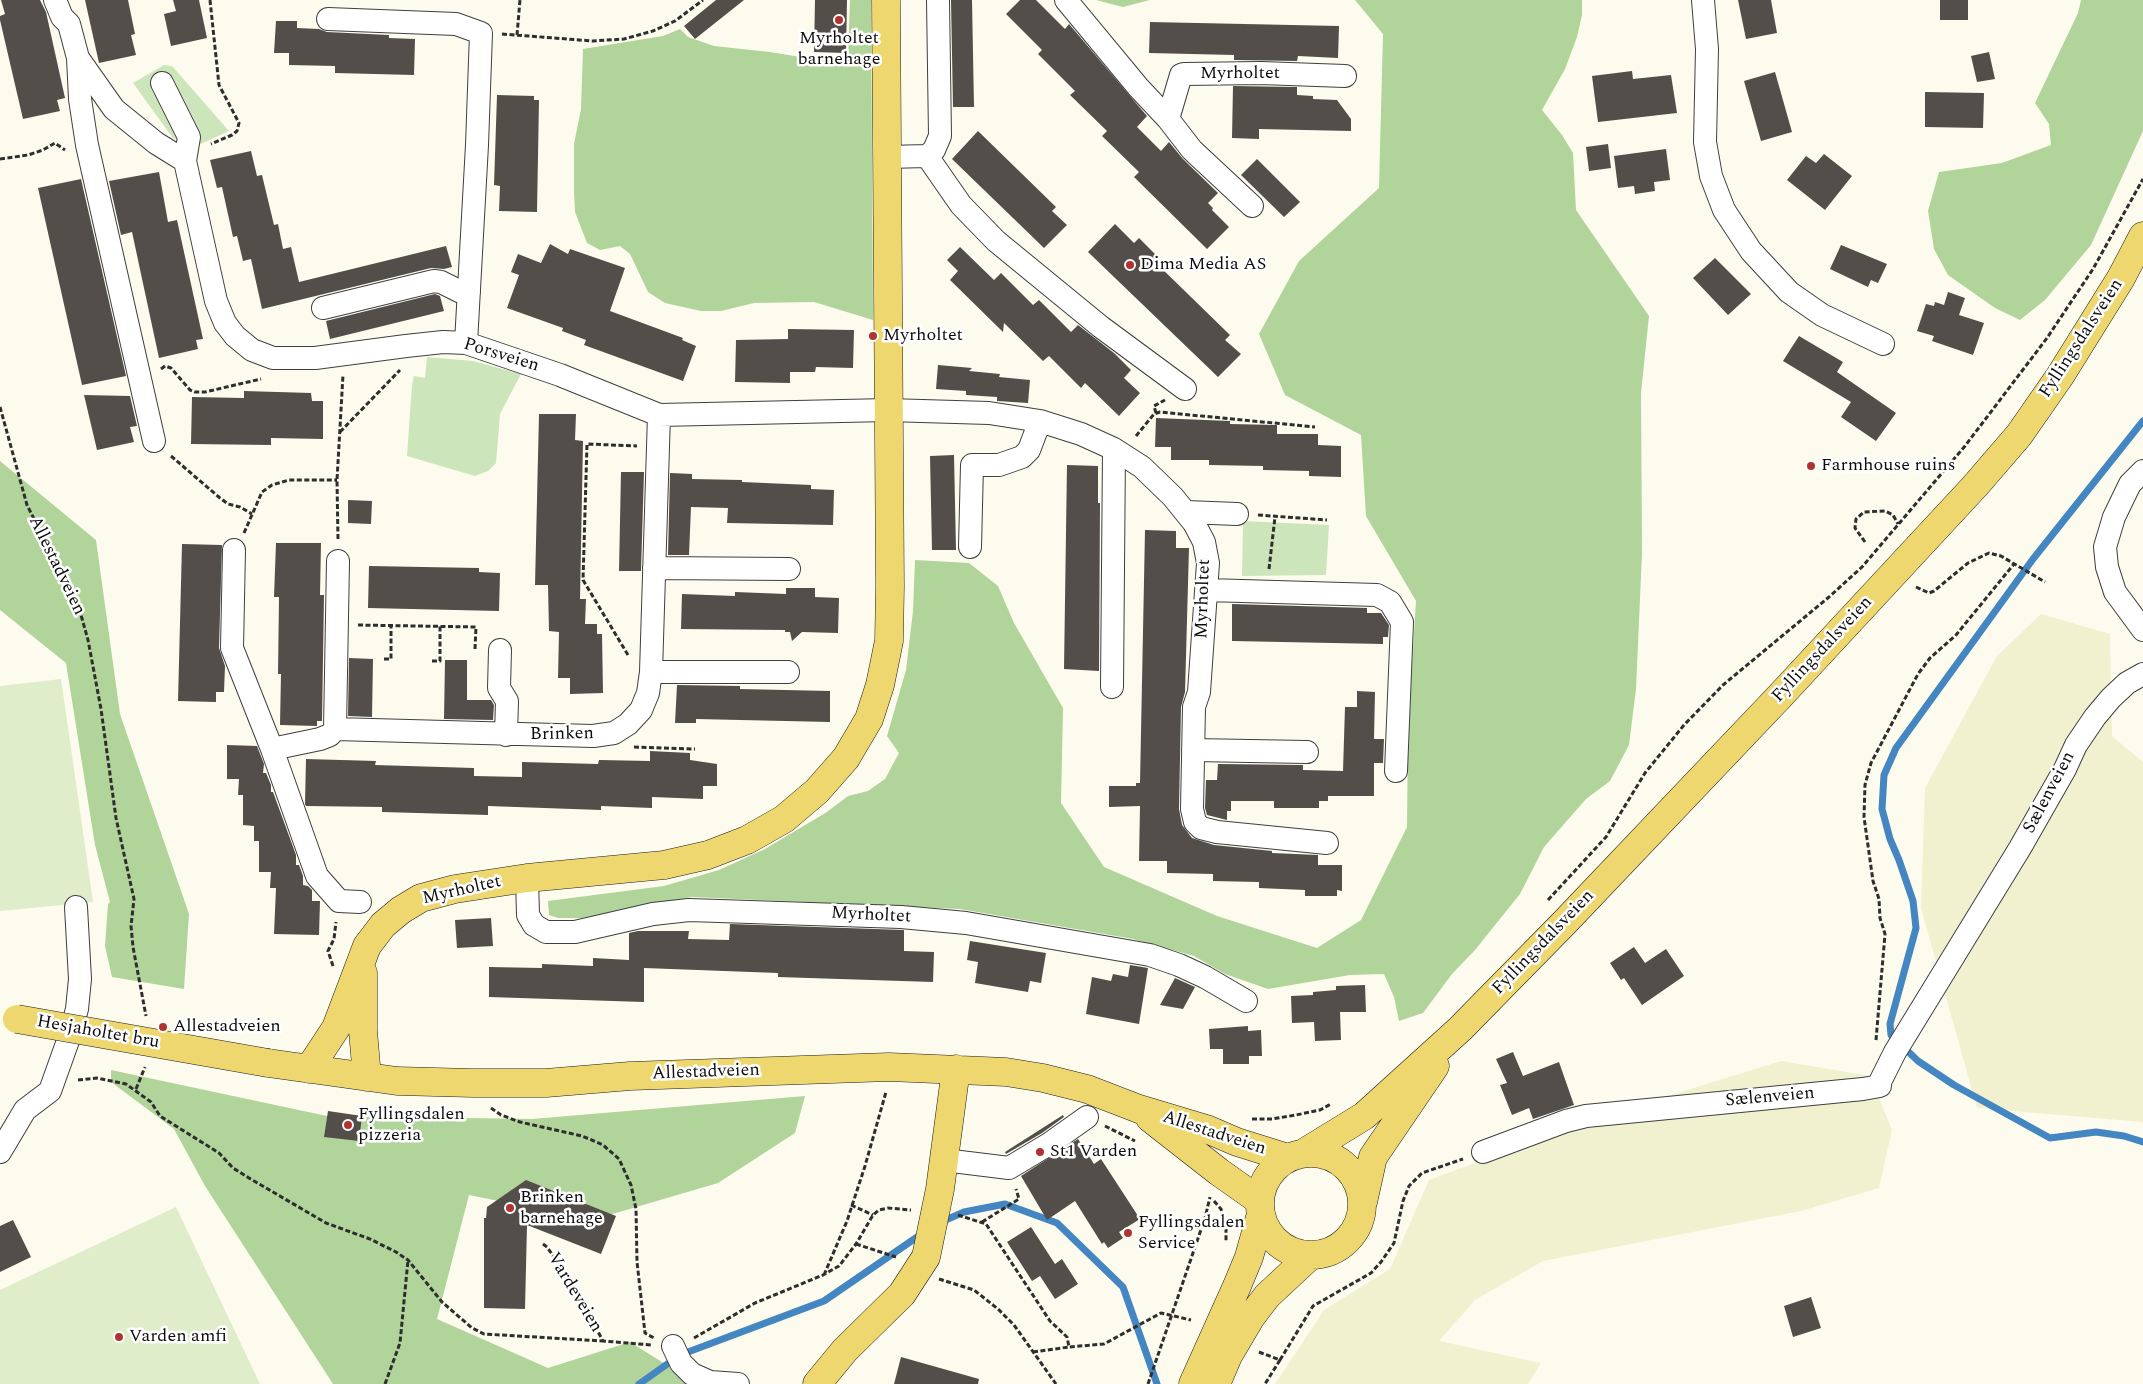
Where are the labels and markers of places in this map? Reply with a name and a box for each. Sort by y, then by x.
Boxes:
marker: Myrholtet barnehage [833,14,845,26]
place label: Myrholtet barnehage [798,28,880,70]
place label: Dima Media AS [1140,254,1266,276]
marker: Dima Media AS [1124,259,1136,271]
place label: Myrholtet [883,325,963,347]
marker: Myrholtet [867,330,879,342]
place label: Farmhouse ruins [1821,455,1956,477]
marker: Farmhouse ruins [1805,460,1817,472]
place label: Allestadveien [173,1016,281,1038]
marker: Allestadveien [157,1021,169,1033]
place label: Fyllingsdalen pizzeria [358,1104,465,1146]
marker: Fyllingsdalen pizzeria [342,1119,354,1131]
place label: St1 Varden [1050,1141,1137,1163]
marker: St1 Varden [1034,1146,1046,1158]
place label: Brinken barnehage [520,1187,603,1230]
marker: Brinken barnehage [504,1202,516,1214]
place label: Fyllingsdalen Service [1138,1212,1245,1254]
marker: Fyllingsdalen Service [1122,1227,1134,1239]
place label: Varden amfi [129,1326,227,1348]
marker: Varden amfi [113,1331,125,1343]

